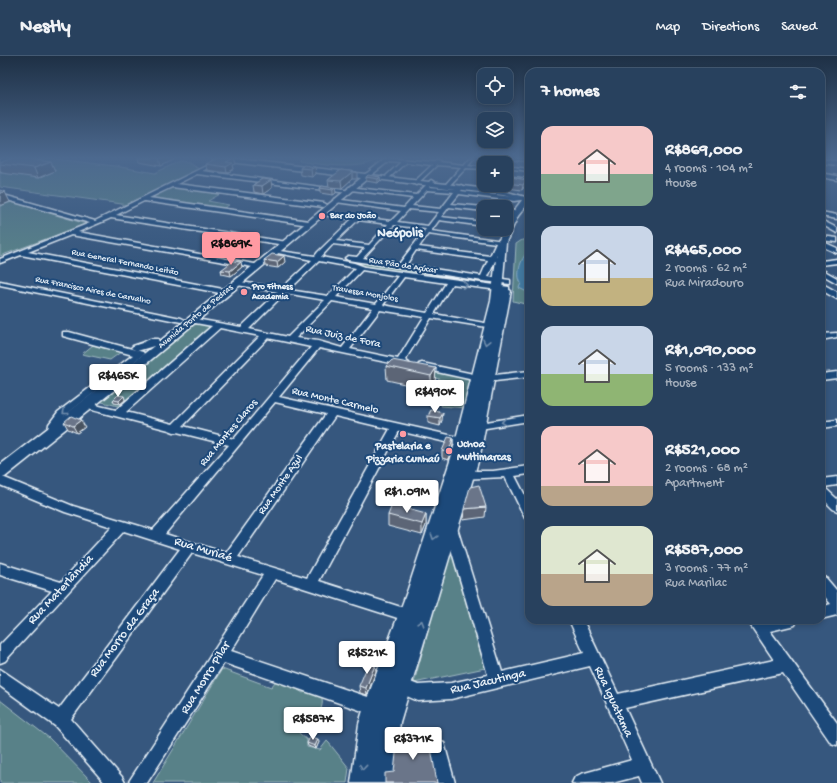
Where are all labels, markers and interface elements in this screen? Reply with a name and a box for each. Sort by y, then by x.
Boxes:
text: Nestly [20,16,71,39]
text: Map [656,19,680,36]
text: Directions [702,19,759,36]
text: Saved [781,19,817,36]
map controls [477,68,513,236]
button: locate [477,68,513,104]
icon: filters [787,81,809,103]
text: 7 homes [541,82,599,102]
button: layers [477,112,513,148]
text: R$869,000 [665,141,742,161]
icon: home [573,142,621,190]
button: + [477,156,513,192]
text: 4 rooms · 104 m² [665,161,753,176]
text: House [665,176,697,191]
button: − [477,200,513,236]
marker: Bar do João [317,211,327,221]
place label: Bar do João [329,211,376,222]
district label: Neópolis [377,226,424,242]
pin: R$869K [198,232,264,266]
text: R$869K [211,237,251,252]
text: R$465,000 [665,241,741,261]
icon: home [573,242,621,290]
street label: Rua General Fernando Leitão [70,247,180,279]
street label: Rua Pão de Açúcar [368,255,439,277]
text: 2 rooms · 62 m² [665,261,747,276]
street label: Rua Francisco Aires de Carvalho [34,274,152,308]
text: Rua Miradouro [665,276,744,291]
one-way arrow [462,280,468,289]
street label: Avenida Porto de Pedras [156,282,236,352]
place label: Pro Fitness Academia [251,282,293,303]
street label: Travessa Monjolos [330,283,399,305]
marker: Pro Fitness Academia [239,287,249,297]
street label: Rua Juiz de Fora [304,323,383,351]
one-way arrow [482,338,491,345]
text: R$1,090,000 [665,341,756,361]
icon: home [573,342,621,390]
text: 5 rooms · 133 m² [665,361,753,376]
pin: R$465K [85,364,151,398]
text: R$465K [98,369,138,384]
text: House [665,376,697,391]
pin: R$490K [402,380,468,414]
street label: Rua Monte Carmelo [291,385,380,417]
text: R$490K [415,385,455,400]
street label: Rua Montes Claros [198,397,261,469]
one-way arrow [62,407,69,414]
one-way arrow [501,417,507,426]
marker: Pastelaria e Pizzaria Cunhaú [398,429,408,439]
place label: Uchoa Multimarcas [457,439,512,464]
place label: Pastelaria e Pizzaria Cunhaú [366,440,440,466]
text: R$521,000 [665,441,740,461]
icon: home [573,442,621,490]
marker: Uchoa Multimarcas [444,446,454,456]
street label: Rua Monte Azul [256,452,306,517]
text: 2 rooms · 68 m² [665,461,748,476]
text: Apartment [665,476,724,491]
pin: R$1.09M [370,480,444,514]
text: R$1.09M [385,485,429,500]
one-way arrow [430,533,439,540]
street label: Rua Muriaé [172,534,234,566]
text: R$587,000 [665,541,743,561]
icon: home [573,542,621,590]
street label: Rua Materlândia [24,551,98,628]
text: 3 rooms · 77 m² [665,561,748,576]
text: Rua Marilac [665,576,726,591]
street label: Rua Morro da Graça [87,585,164,680]
one-way arrow [416,620,425,627]
street label: Rua Morro Pilar [178,638,235,717]
pin: R$521K [334,641,400,675]
text: R$521K [348,646,386,661]
street label: Rua Iguatama [590,664,636,740]
street label: Rua Jacutinga [449,666,528,698]
pin: R$587K [280,707,346,741]
text: R$587K [293,712,333,727]
pin: R$371K [380,727,446,761]
text: R$371K [394,732,432,747]
one-way arrow [359,764,368,770]

